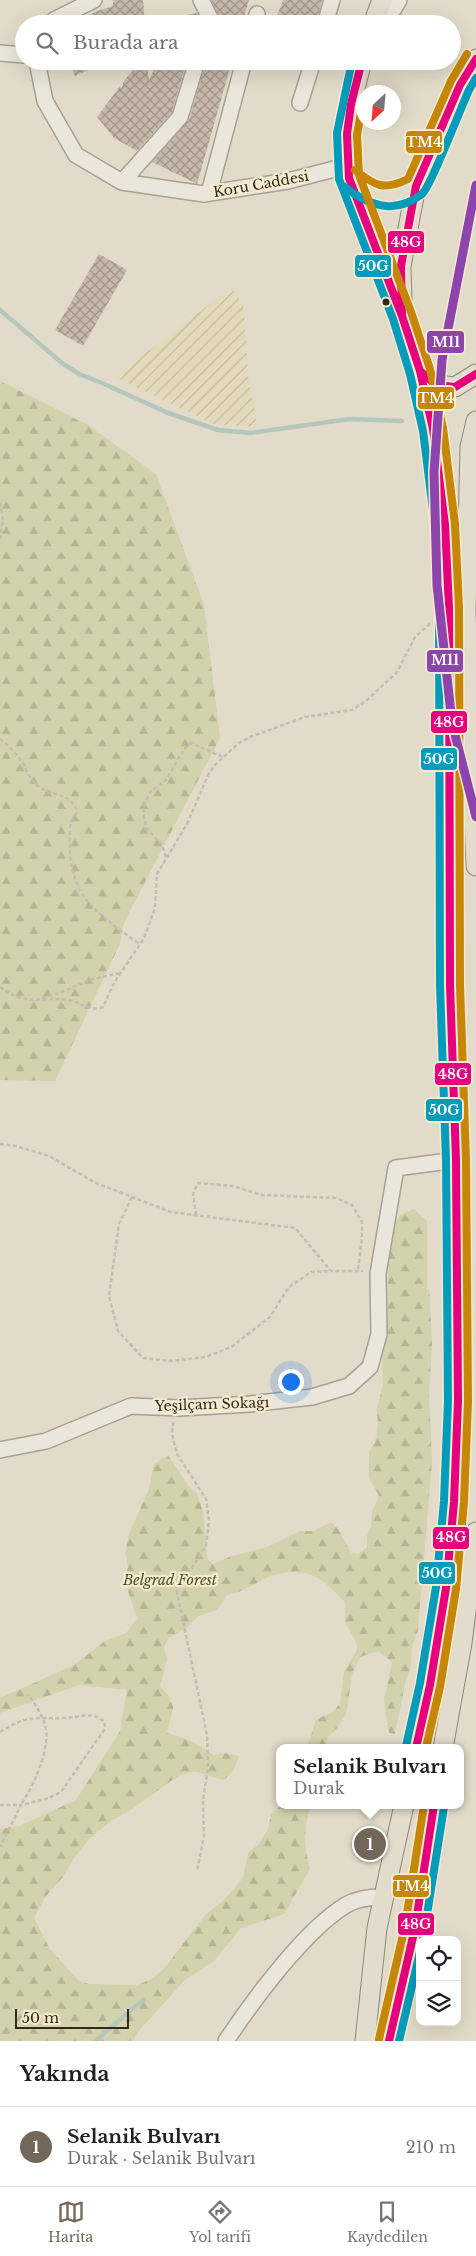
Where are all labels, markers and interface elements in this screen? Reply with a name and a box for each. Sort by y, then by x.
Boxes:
search box [15,15,461,70]
icon: search [33,29,61,57]
text: Burada ara [73,31,179,54]
north arrow [356,85,401,130]
line badge: TM4 [405,130,443,154]
text: TM4 [406,133,442,151]
street label: Koru Caddesi [212,167,310,201]
line badge: 48G [387,230,425,254]
text: 48G [391,233,422,251]
line badge: 50G [354,254,392,278]
text: 50G [357,257,389,275]
unlabelled marker [381,297,391,307]
line badge: M11 [426,330,465,354]
text: M11 [432,333,460,351]
line badge: TM4 [417,386,455,410]
text: TM4 [418,389,454,407]
line badge: M11 [426,649,464,673]
text: M11 [431,651,459,669]
line badge: 48G [430,710,468,734]
text: 48G [434,713,465,731]
line badge: 50G [420,747,458,771]
text: 50G [423,750,455,768]
line badge: 48G [434,1062,472,1086]
text: 48G [438,1065,469,1083]
line badge: 50G [425,1098,463,1122]
text: 50G [428,1101,460,1119]
your location [278,1369,304,1395]
street label: Yeşilçam Sokağı [153,1393,270,1415]
line badge: 48G [432,1526,470,1550]
text: 48G [436,1528,467,1546]
line badge: 50G [418,1561,456,1585]
text: 50G [421,1564,453,1582]
park label: Belgrad Forest [122,1571,218,1589]
popup [276,1744,464,1809]
text: Selanik Bulvarı [293,1755,447,1778]
text: Durak [293,1778,345,1798]
pin: 1 [354,1825,386,1863]
line badge: TM4 [392,1874,430,1898]
text: TM4 [393,1877,429,1895]
line badge: 48G [397,1912,435,1936]
text: 48G [401,1915,432,1933]
map controls [416,1936,461,2026]
button: locate [416,1936,461,1981]
button: layers [416,1981,461,2026]
scale bar [15,2006,129,2029]
text: 50 m [22,2009,59,2027]
text: Yakında [20,2061,110,2087]
text: Selanik Bulvarı [67,2125,220,2148]
text: 1 [33,2137,39,2157]
text: 210 m [406,2137,456,2157]
text: Durak · Selanik Bulvarı [67,2148,256,2168]
tab: Harita [48,2198,93,2246]
tab: Yol tarifi [189,2198,251,2246]
tab: Kaydedilen [347,2198,428,2246]

